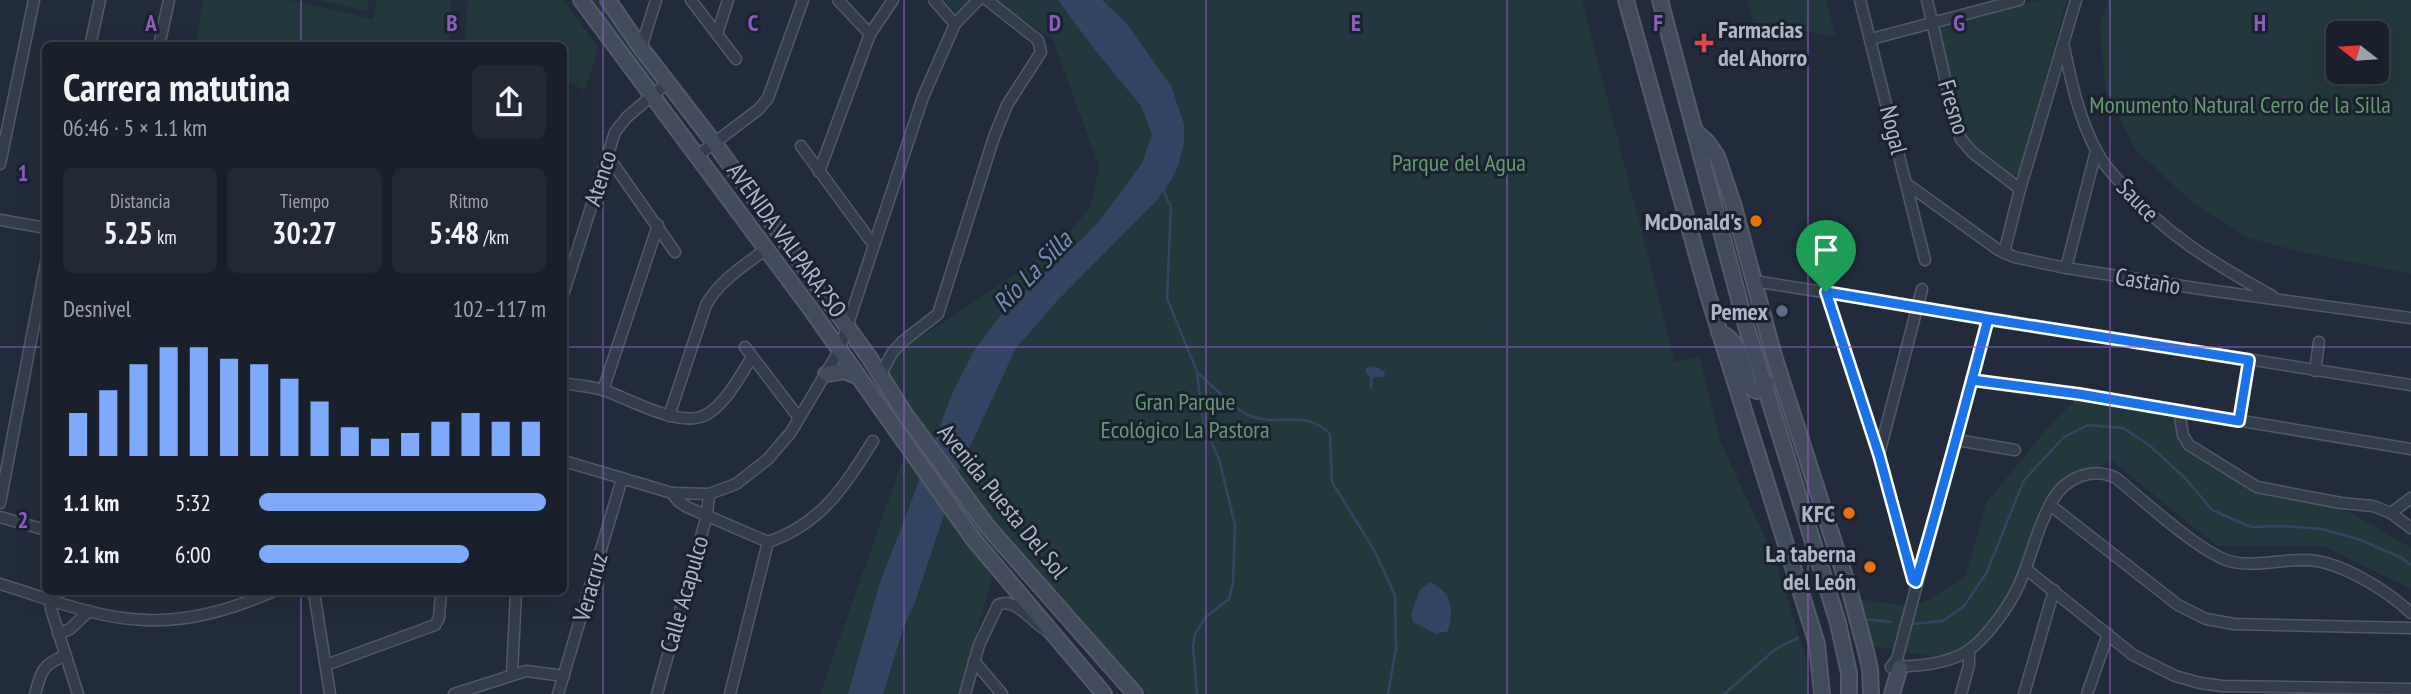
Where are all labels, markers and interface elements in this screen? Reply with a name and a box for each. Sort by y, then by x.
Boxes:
text: A [144,8,157,37]
text: B [446,8,458,37]
text: C [748,8,759,37]
text: D [1049,8,1061,37]
text: E [1351,8,1361,37]
text: F [1653,8,1663,37]
text: G [1953,8,1965,37]
text: H [2254,8,2266,37]
place label: Farmacias del Ahorro [1718,14,1807,73]
north arrow [2326,21,2389,84]
map controls [2326,21,2389,84]
marker: Farmacias del Ahorro [1696,35,1712,51]
text: Carrera matutina [63,62,290,111]
button: share [472,65,546,139]
street label: Fresno [1931,76,1977,138]
park label: Monumento Natural Cerro de la Silla [2089,89,2391,120]
street label: Nogal [1873,103,1915,158]
text: 06:46 · 5 × 1.1 km [63,113,207,142]
street label: Atenco [577,146,623,210]
park label: Parque del Agua [1392,147,1526,178]
street label: AVENIDA VALPARA?SO [720,156,854,324]
text: 1 [18,158,29,187]
street label: Sauce [2110,172,2166,228]
text: Distancia [110,189,170,213]
text: Tiempo [280,189,329,213]
text: Ritmo [449,189,488,213]
place label: McDonald's [1645,206,1742,237]
text: 5.25 [104,213,153,252]
text: 30:27 [272,213,337,252]
text: 5:48 [429,213,479,252]
marker: McDonald's [1748,213,1764,229]
pin [1796,220,1856,292]
water label: Río La Silla [985,222,1080,319]
text: km [153,225,177,249]
text: /km [479,225,509,249]
icon: arrive [1807,231,1845,269]
street label: Castaño [2113,261,2183,301]
text: Desnivel [63,294,131,323]
text: 102–117 m [453,294,546,323]
place label: Pemex [1711,296,1768,327]
marker: Pemex [1774,303,1790,319]
park label: Gran Parque Ecológico La Pastora [1100,386,1270,445]
street label: Avenida Puesta Del Sol [931,417,1075,585]
text: 1.1 km [63,488,119,517]
text: 5:32 [175,488,211,517]
place label: KFC [1802,498,1835,529]
text: 2 [18,505,29,534]
marker: KFC [1841,505,1857,521]
street label: Calle Acapulco [653,532,715,656]
place label: La taberna del León [1765,538,1856,597]
text: 2.1 km [63,540,119,569]
text: 6:00 [175,540,211,569]
street label: Veracruz [565,549,615,626]
marker: La taberna del León [1862,559,1878,575]

